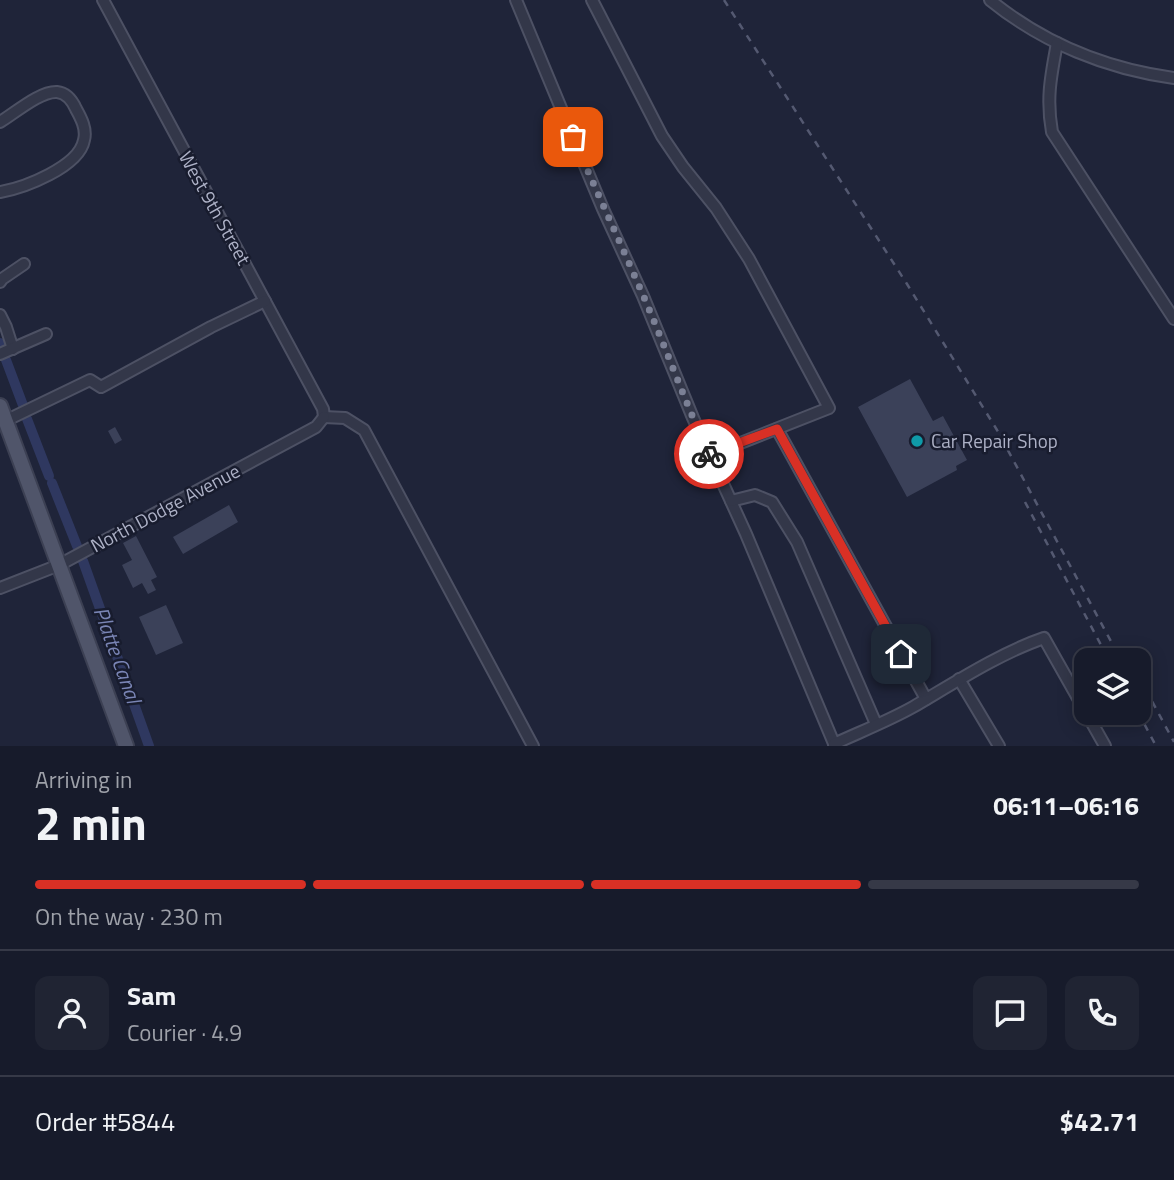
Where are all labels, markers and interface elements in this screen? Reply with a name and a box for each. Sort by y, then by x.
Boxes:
pin [543,107,603,167]
icon: bag [554,118,592,156]
street label: West 9th Street [172,145,259,270]
courier [674,419,744,489]
place label: Car Repair Shop [931,426,1058,455]
marker: Car Repair Shop [909,433,925,449]
icon: bike [690,435,728,473]
street label: North Dodge Avenue [85,456,245,559]
water label: Platte Canal [86,602,151,710]
pin [871,624,931,684]
icon: home [882,635,920,673]
map controls [1074,648,1151,725]
button: layers [1074,648,1151,725]
text: Arriving in [35,762,132,797]
text: 06:11–06:16 [993,786,1139,825]
text: 2 min [35,788,147,858]
text: On the way · 230 m [35,899,223,934]
button: person [35,976,109,1050]
text: Sam [127,976,176,1015]
button: chat [973,976,1047,1050]
button: phone [1065,976,1139,1050]
text: Courier · 4.9 [127,1015,242,1050]
text: Order #5844 [35,1102,175,1141]
text: $42.71 [1060,1102,1139,1141]

